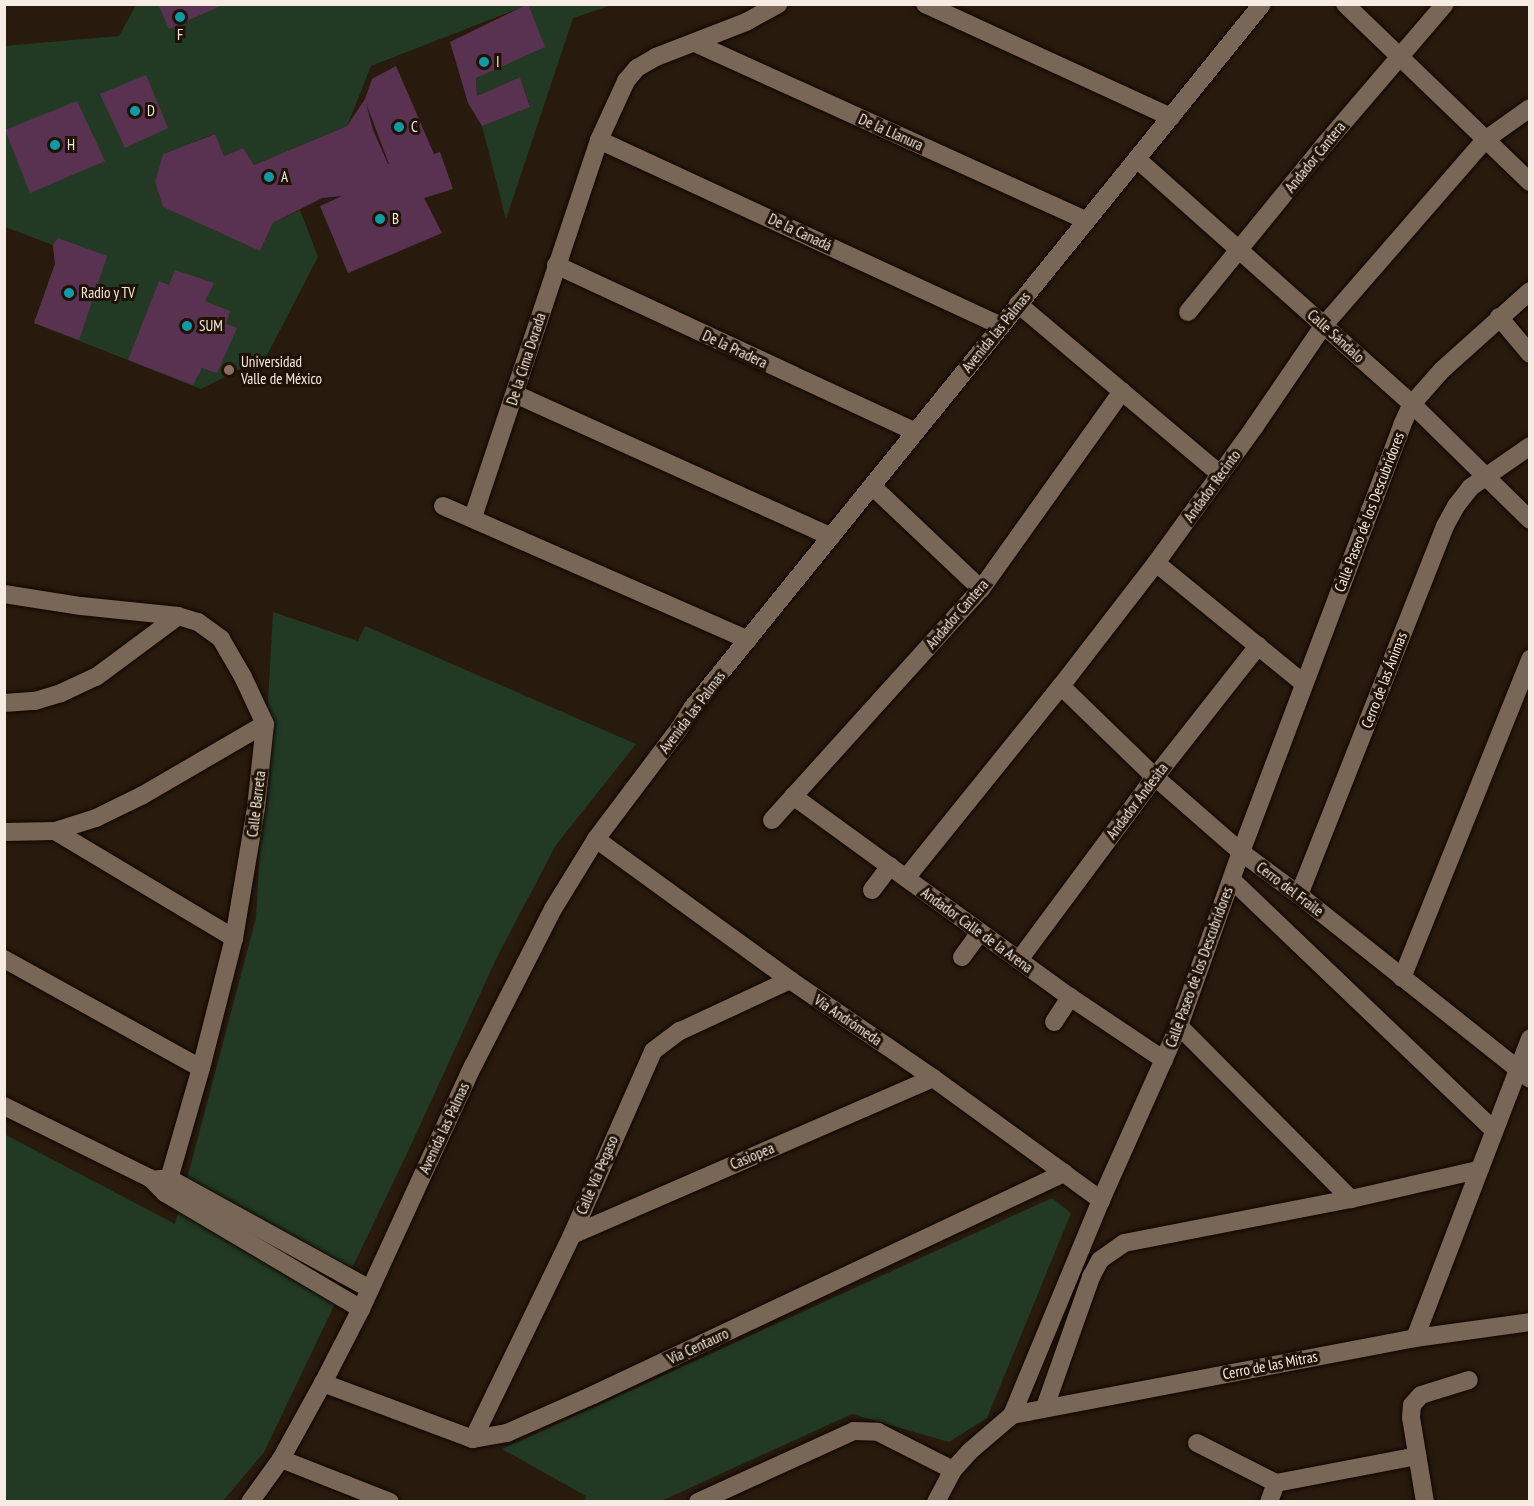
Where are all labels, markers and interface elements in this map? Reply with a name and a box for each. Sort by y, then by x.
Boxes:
marker: F [173,10,187,24]
place label: F [177,26,183,44]
place label: I [496,53,499,71]
marker: I [477,55,491,69]
place label: D [147,102,155,120]
marker: D [128,104,142,118]
street label: De la Llanura [856,110,926,154]
place label: C [411,118,418,136]
street label: Andador Cantera [1281,118,1349,196]
marker: C [392,120,406,134]
place label: H [67,136,75,154]
marker: H [48,138,62,152]
place label: A [281,168,288,186]
marker: A [262,170,276,184]
place label: B [392,210,399,228]
street label: De la Canadá [766,210,834,254]
marker: B [373,212,387,226]
place label: Radio y TV [81,284,136,302]
marker: Radio y TV [62,286,76,300]
street label: Avenida las Palmas [958,288,1034,376]
street label: Calle Sándalo [1304,306,1368,366]
street label: De la Cima Dorada [503,311,549,407]
place label: SUM [199,317,223,335]
marker: SUM [180,319,194,333]
street label: De la Pradera [700,326,770,372]
place label: Universidad Valle de México [241,352,322,387]
marker: Universidad Valle de México [222,363,236,377]
street label: Calle Paseo de los Descubridores [1330,430,1408,594]
street label: Andador Recinto [1180,446,1244,526]
street label: Andador Cantera [922,576,992,652]
street label: Cerro de las Ánimas [1357,629,1411,731]
street label: Avenida las Palmas [655,667,729,757]
street label: Andador Andesita [1102,759,1172,843]
street label: Calle Barreta [243,770,269,838]
street label: Cerro del Fraile [1253,858,1327,920]
street label: Andador Calle de la Arena [918,883,1036,977]
street label: Calle Paseo de los Descubridores [1162,884,1236,1050]
street label: Vía Andrómeda [811,991,885,1049]
street label: Avenida las Palmas [415,1080,473,1176]
street label: Calle Vía Pegaso [572,1133,622,1217]
street label: Casiopea [727,1139,777,1173]
street label: Vía Centauro [665,1324,731,1368]
street label: Cerro de las Mitras [1221,1347,1319,1383]

